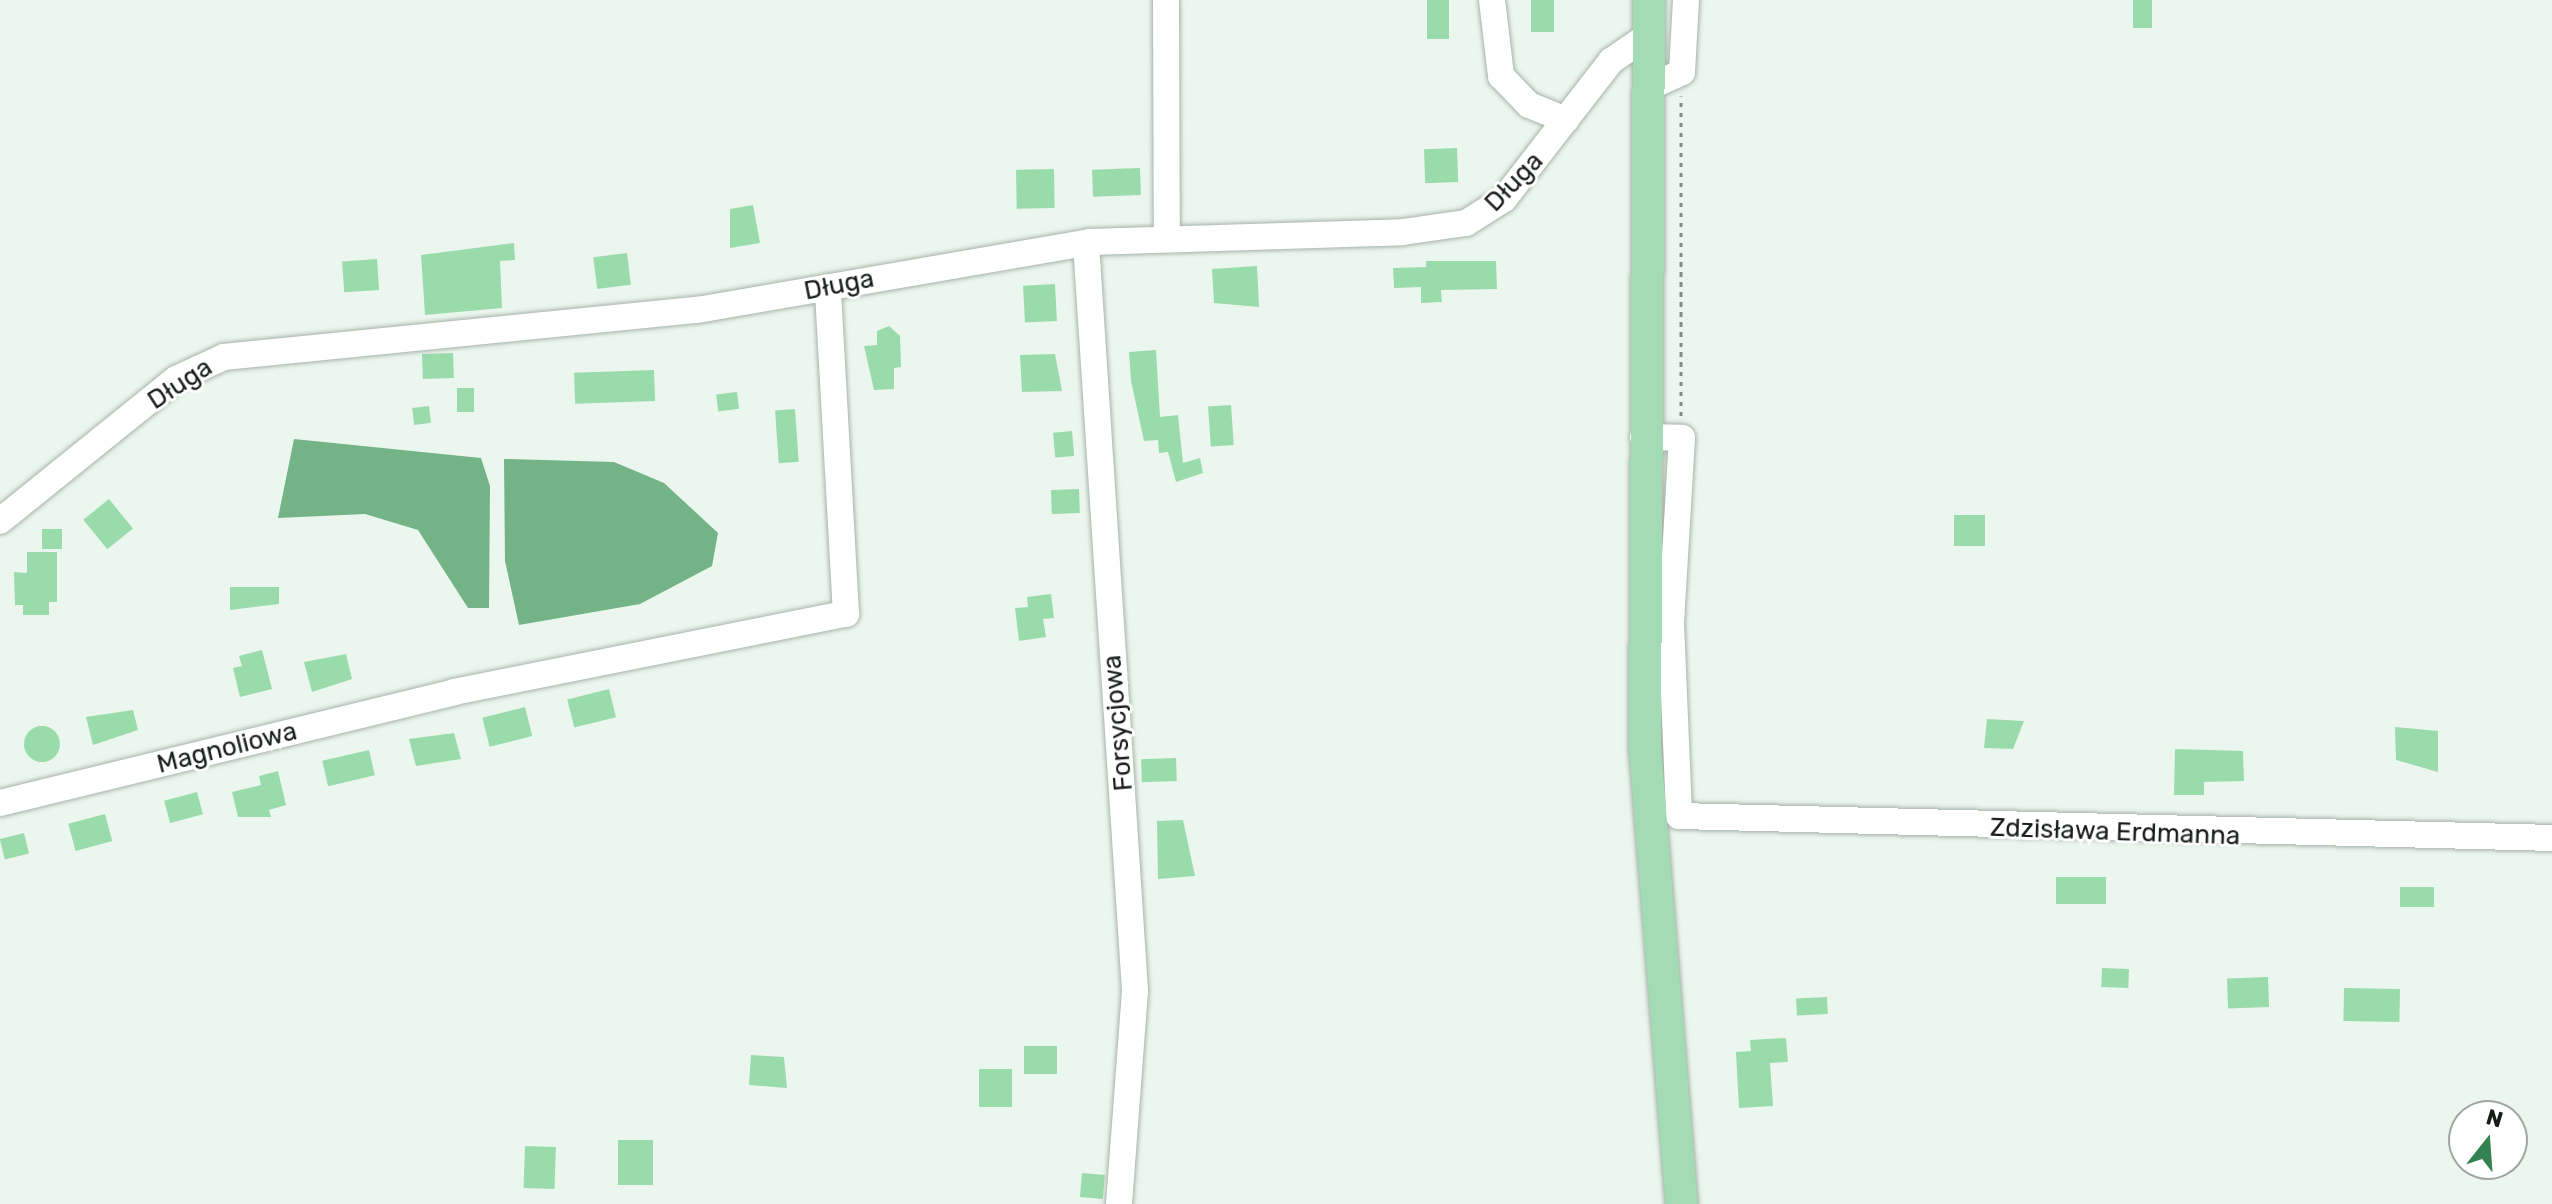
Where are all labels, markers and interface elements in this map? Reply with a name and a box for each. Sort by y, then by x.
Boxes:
street label: Długa [1478,146,1550,218]
street label: Długa [801,263,877,307]
street label: Długa [142,352,218,416]
street label: Forsycjowa [1097,654,1139,792]
street label: Magnoliowa [154,716,300,780]
street label: Zdzisława Erdmanna [1989,812,2241,852]
north arrow [2448,1100,2528,1180]
text: N [2483,1103,2506,1134]

